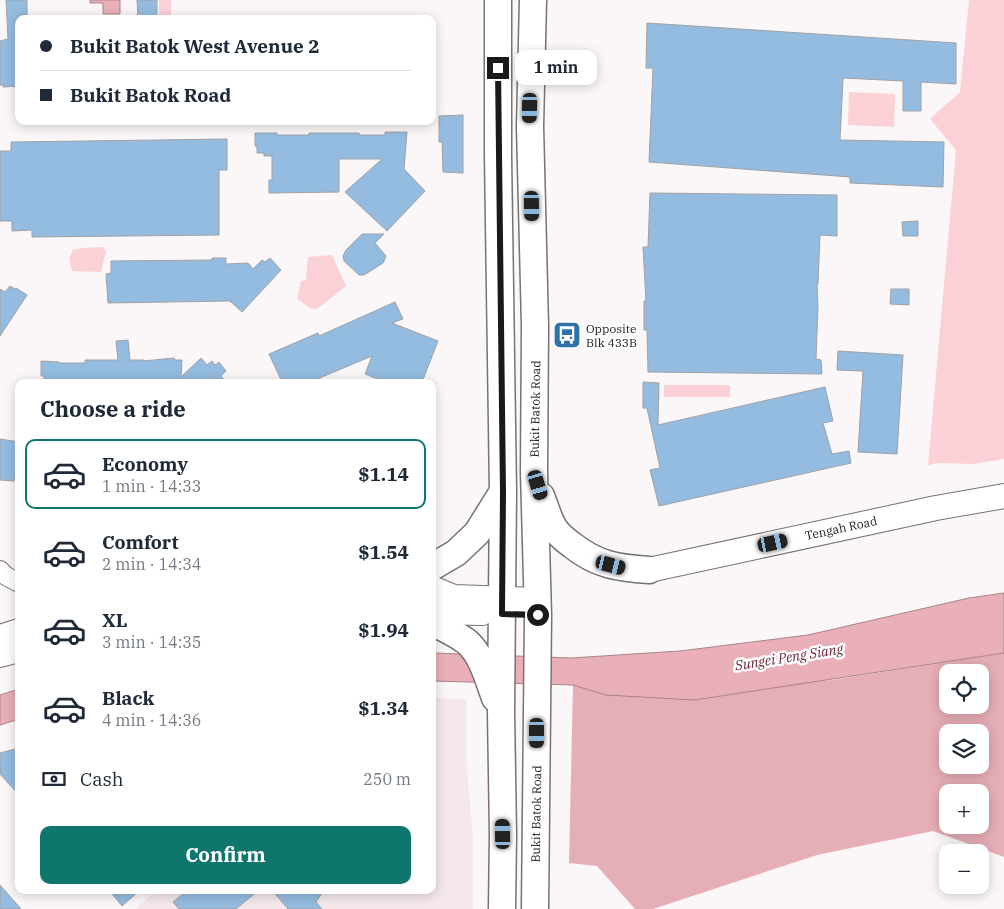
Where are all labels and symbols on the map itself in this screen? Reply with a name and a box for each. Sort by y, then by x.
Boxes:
callout: 1 min [516,50,598,86]
route end [487,57,509,79]
car [522,93,537,123]
car [524,191,539,221]
bus stop icon: Opposite Blk 433B [552,320,582,350]
place label: Opposite Blk 433B [586,321,637,350]
street label: Bukit Batok Road [527,360,543,458]
car [526,468,549,502]
street label: Tengah Road [804,513,878,543]
car [756,533,789,553]
car [594,554,627,576]
route start [527,604,549,626]
water label: Sungei Peng Siang [733,640,845,675]
car [529,718,544,748]
street label: Bukit Batok Road [528,765,544,863]
car [495,819,510,849]

